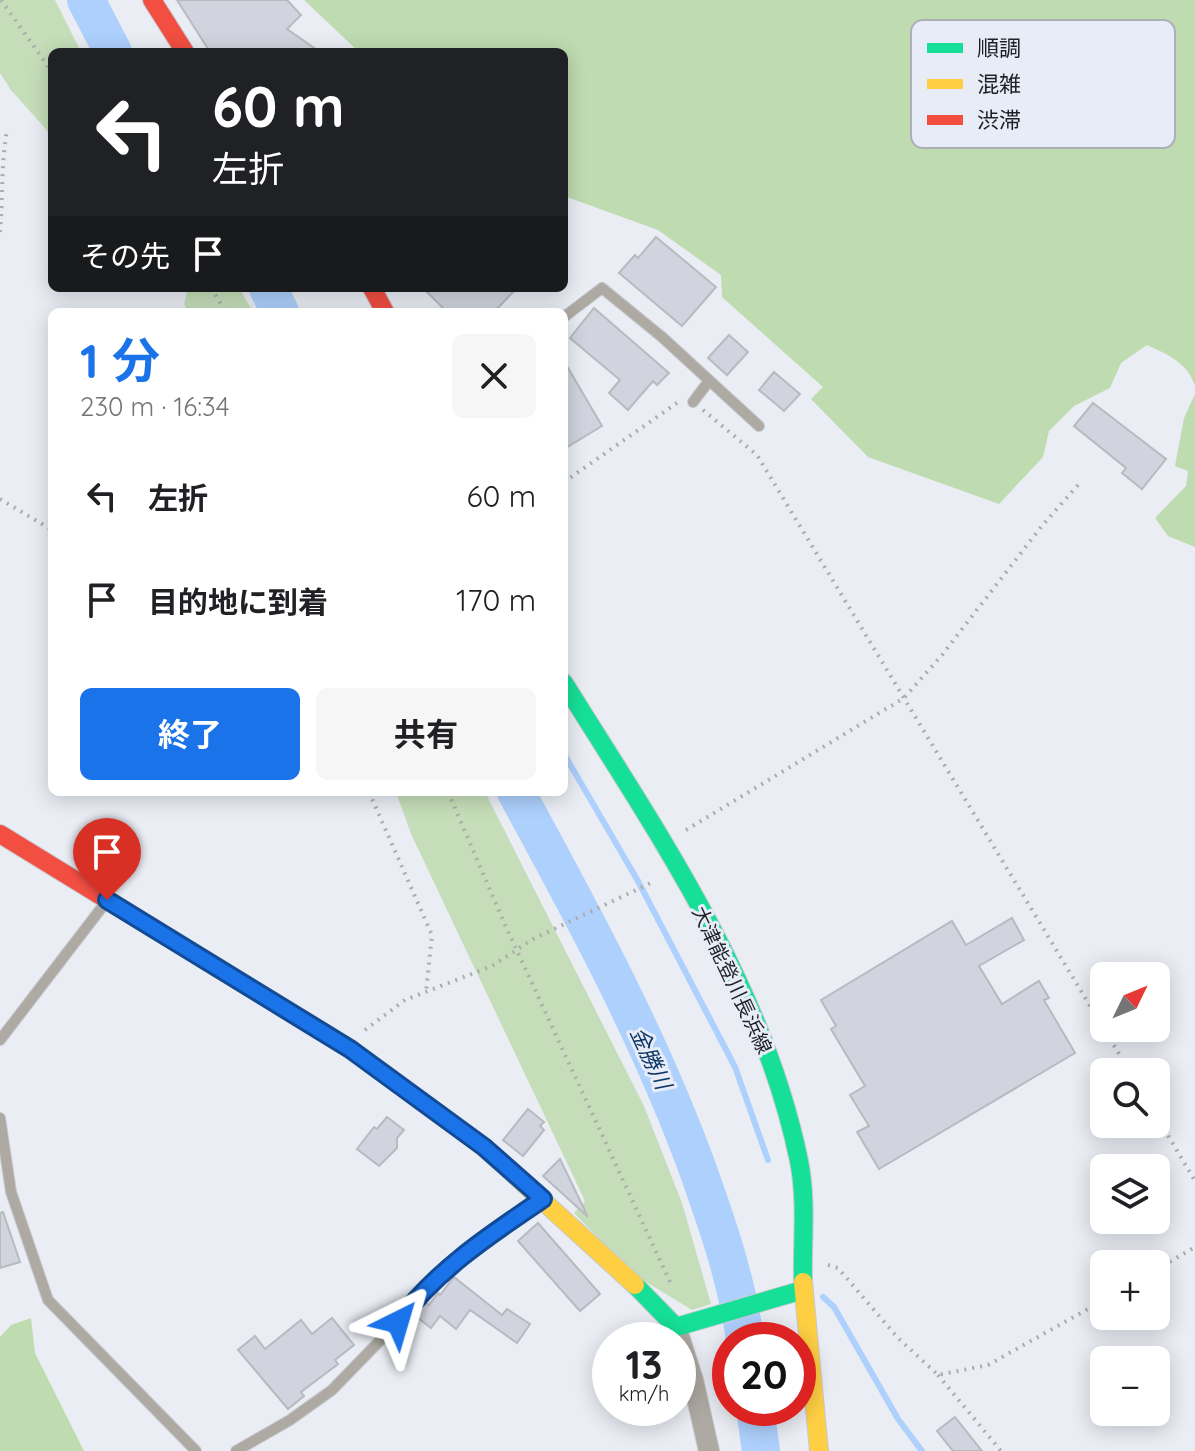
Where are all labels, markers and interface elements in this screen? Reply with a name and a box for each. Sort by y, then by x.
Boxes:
legend [911,20,1175,148]
text: 順調 [977,34,1021,62]
text: 混雑 [977,70,1021,98]
text: 60 m [212,71,345,141]
icon: left [80,80,184,184]
text: 渋滞 [977,106,1021,134]
text: 左折 [212,146,284,191]
icon: arrive [186,232,230,276]
text: その先 [80,237,170,275]
text: 1 分 [80,330,160,390]
button: close [452,334,536,418]
text: 230 m · 16:34 [80,390,229,423]
icon: left [80,474,124,518]
text: 60 m [466,477,536,515]
text: 左折 [148,479,208,517]
icon: arrive [80,578,124,622]
text: 170 m [456,581,536,619]
text: 目的地に到着 [148,583,328,621]
button: 終了 [80,688,300,780]
button: 共有 [316,688,536,780]
pin [73,818,141,900]
icon: arrive [85,830,129,874]
street label: 大津能登川長浜線 [687,902,778,1058]
north arrow [1090,962,1170,1042]
map controls [1090,962,1170,1426]
water label: 金勝川 [624,1022,678,1096]
button: search [1090,1058,1170,1138]
button: layers [1090,1154,1170,1234]
button: + [1090,1250,1170,1330]
position arrow [356,1280,440,1364]
speed limit sign: 20 [712,1322,816,1426]
text: 13 [625,1339,663,1389]
button: − [1090,1346,1170,1426]
text: km/h [619,1381,669,1406]

